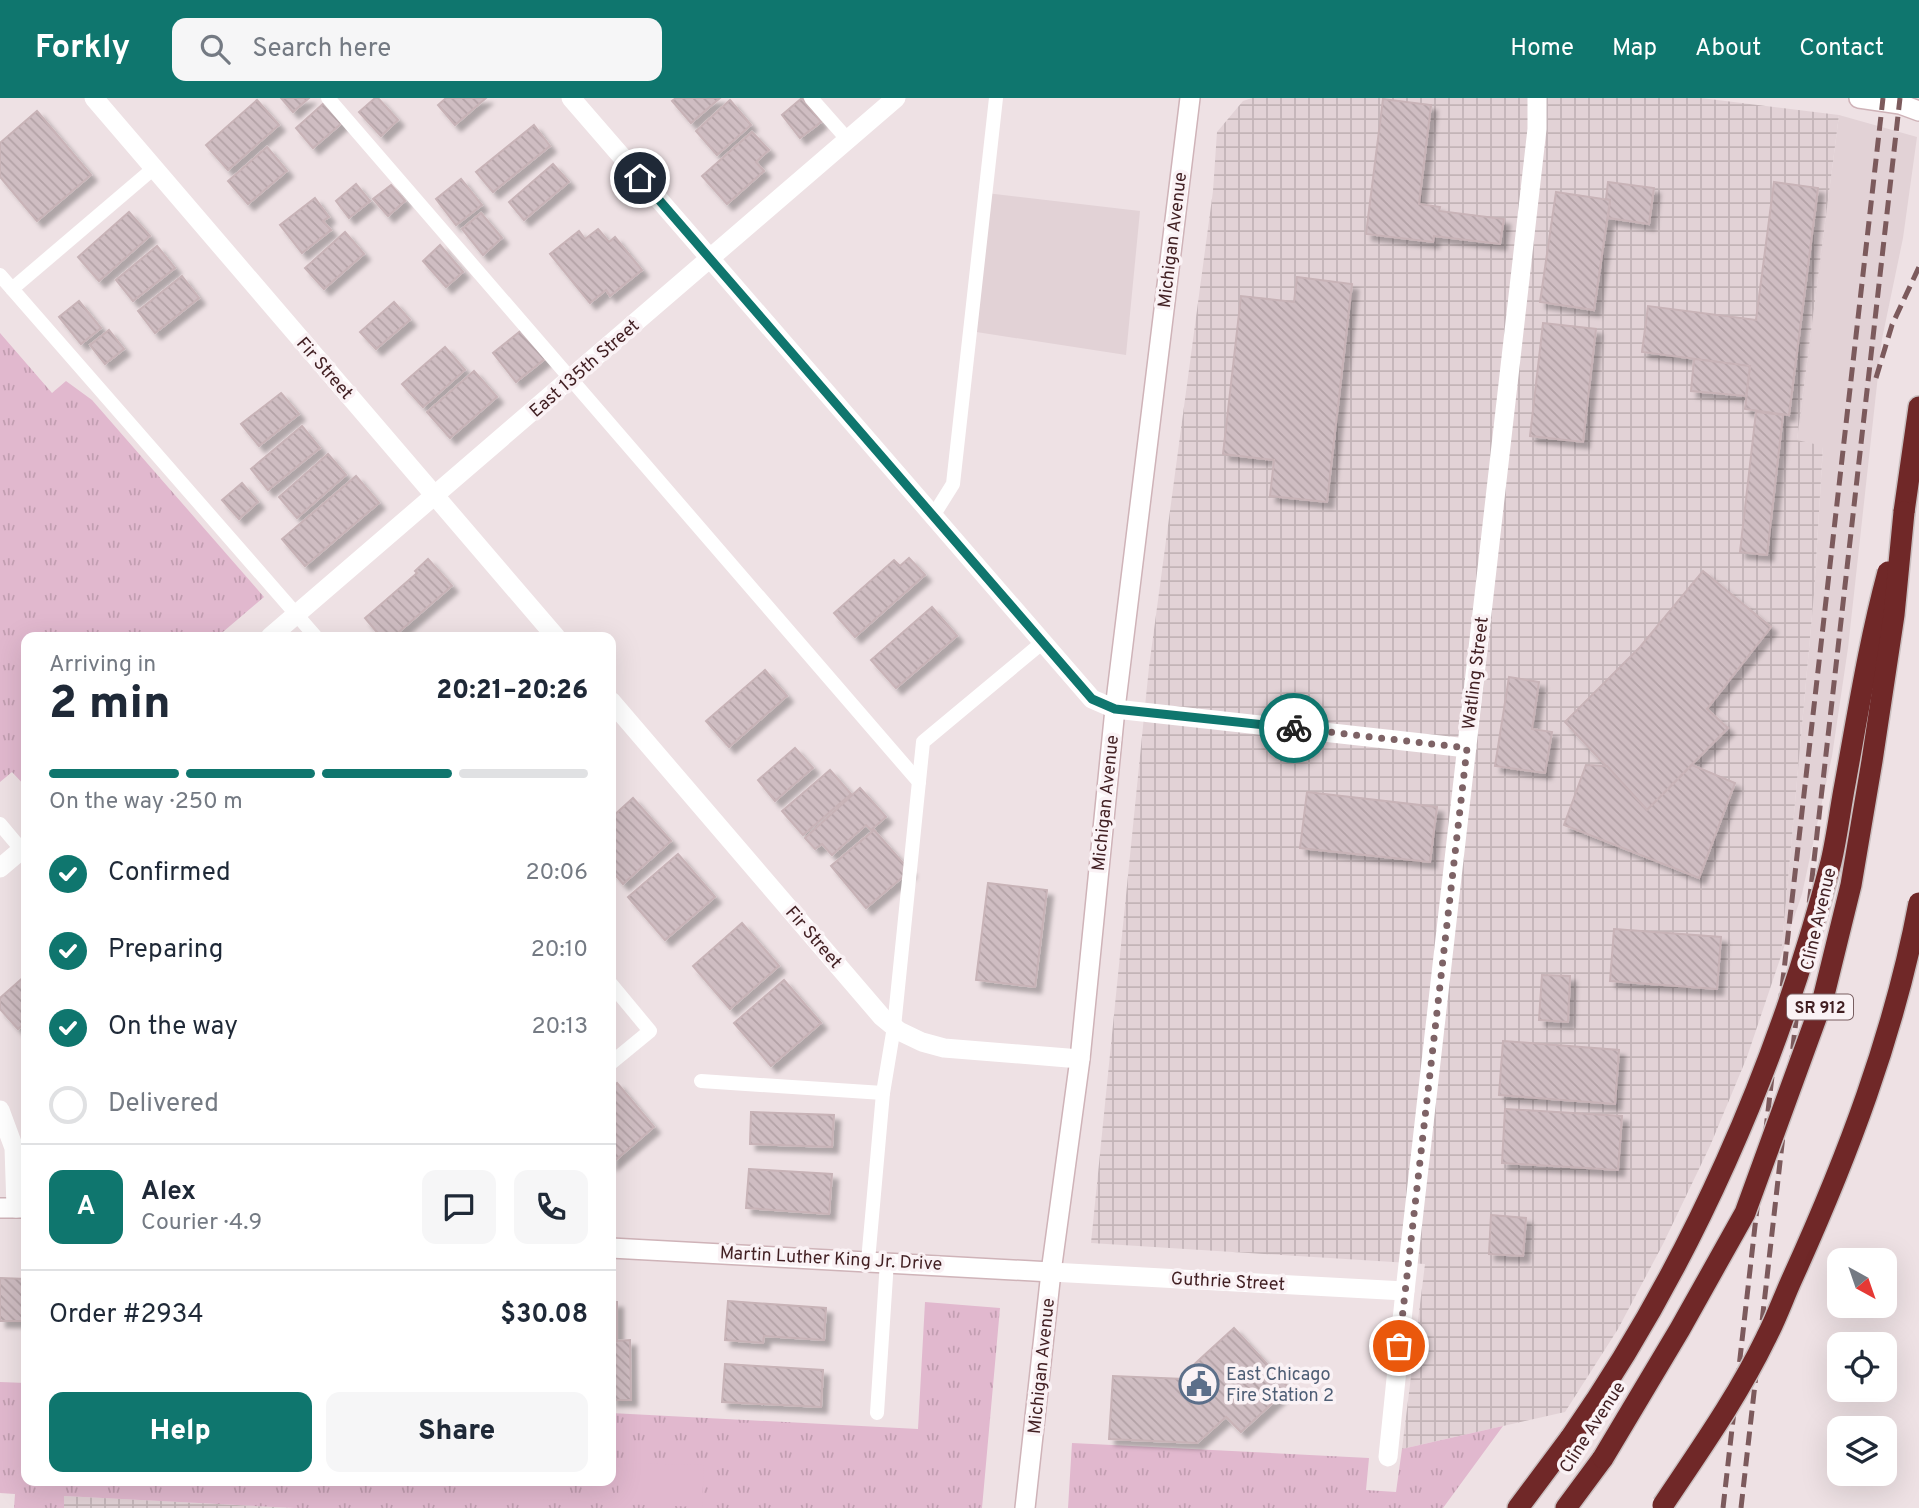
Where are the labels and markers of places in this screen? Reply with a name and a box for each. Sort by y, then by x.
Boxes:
pin [610,148,670,208]
pin [1369,1316,1429,1376]
public building icon: East Chicago Fire Station 2 [1178,1363,1220,1405]
place label: East Chicago Fire Station 2 [1226,1364,1334,1408]

